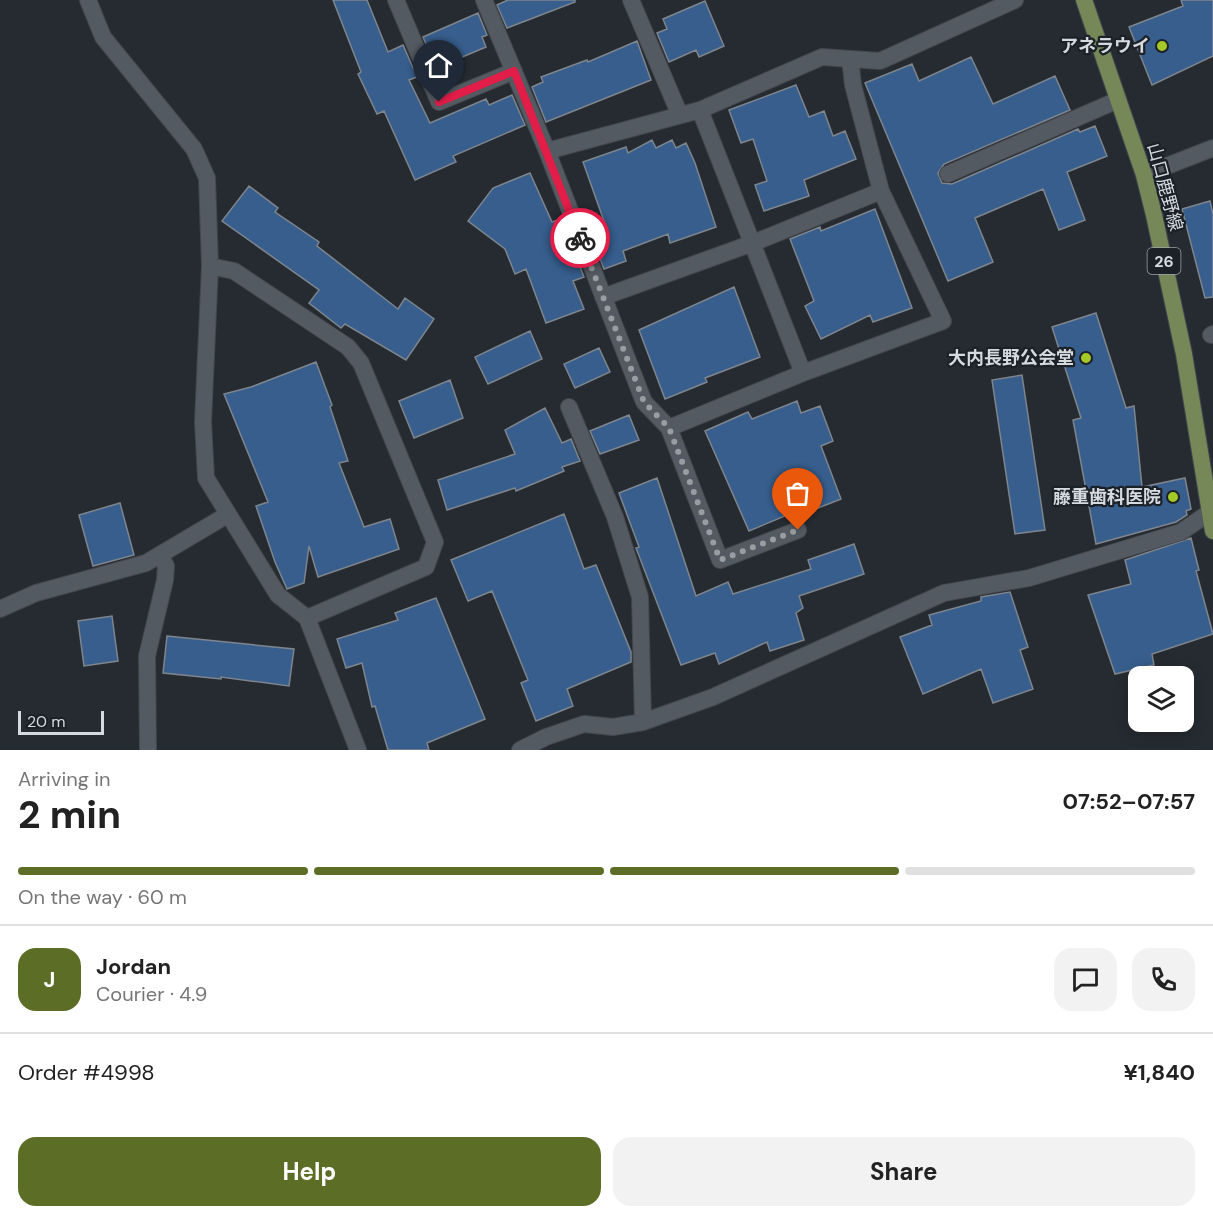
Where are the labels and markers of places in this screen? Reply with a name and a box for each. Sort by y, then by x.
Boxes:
place label: アネラウイ [1060,34,1150,58]
marker: アネラウイ [1155,39,1169,53]
pin [413,40,464,102]
place label: 大内長野公会堂 [948,346,1074,370]
marker: 大内長野公会堂 [1079,351,1093,365]
pin [772,468,823,530]
place label: 藤重歯科医院 [1053,485,1161,509]
marker: 藤重歯科医院 [1166,490,1180,504]

